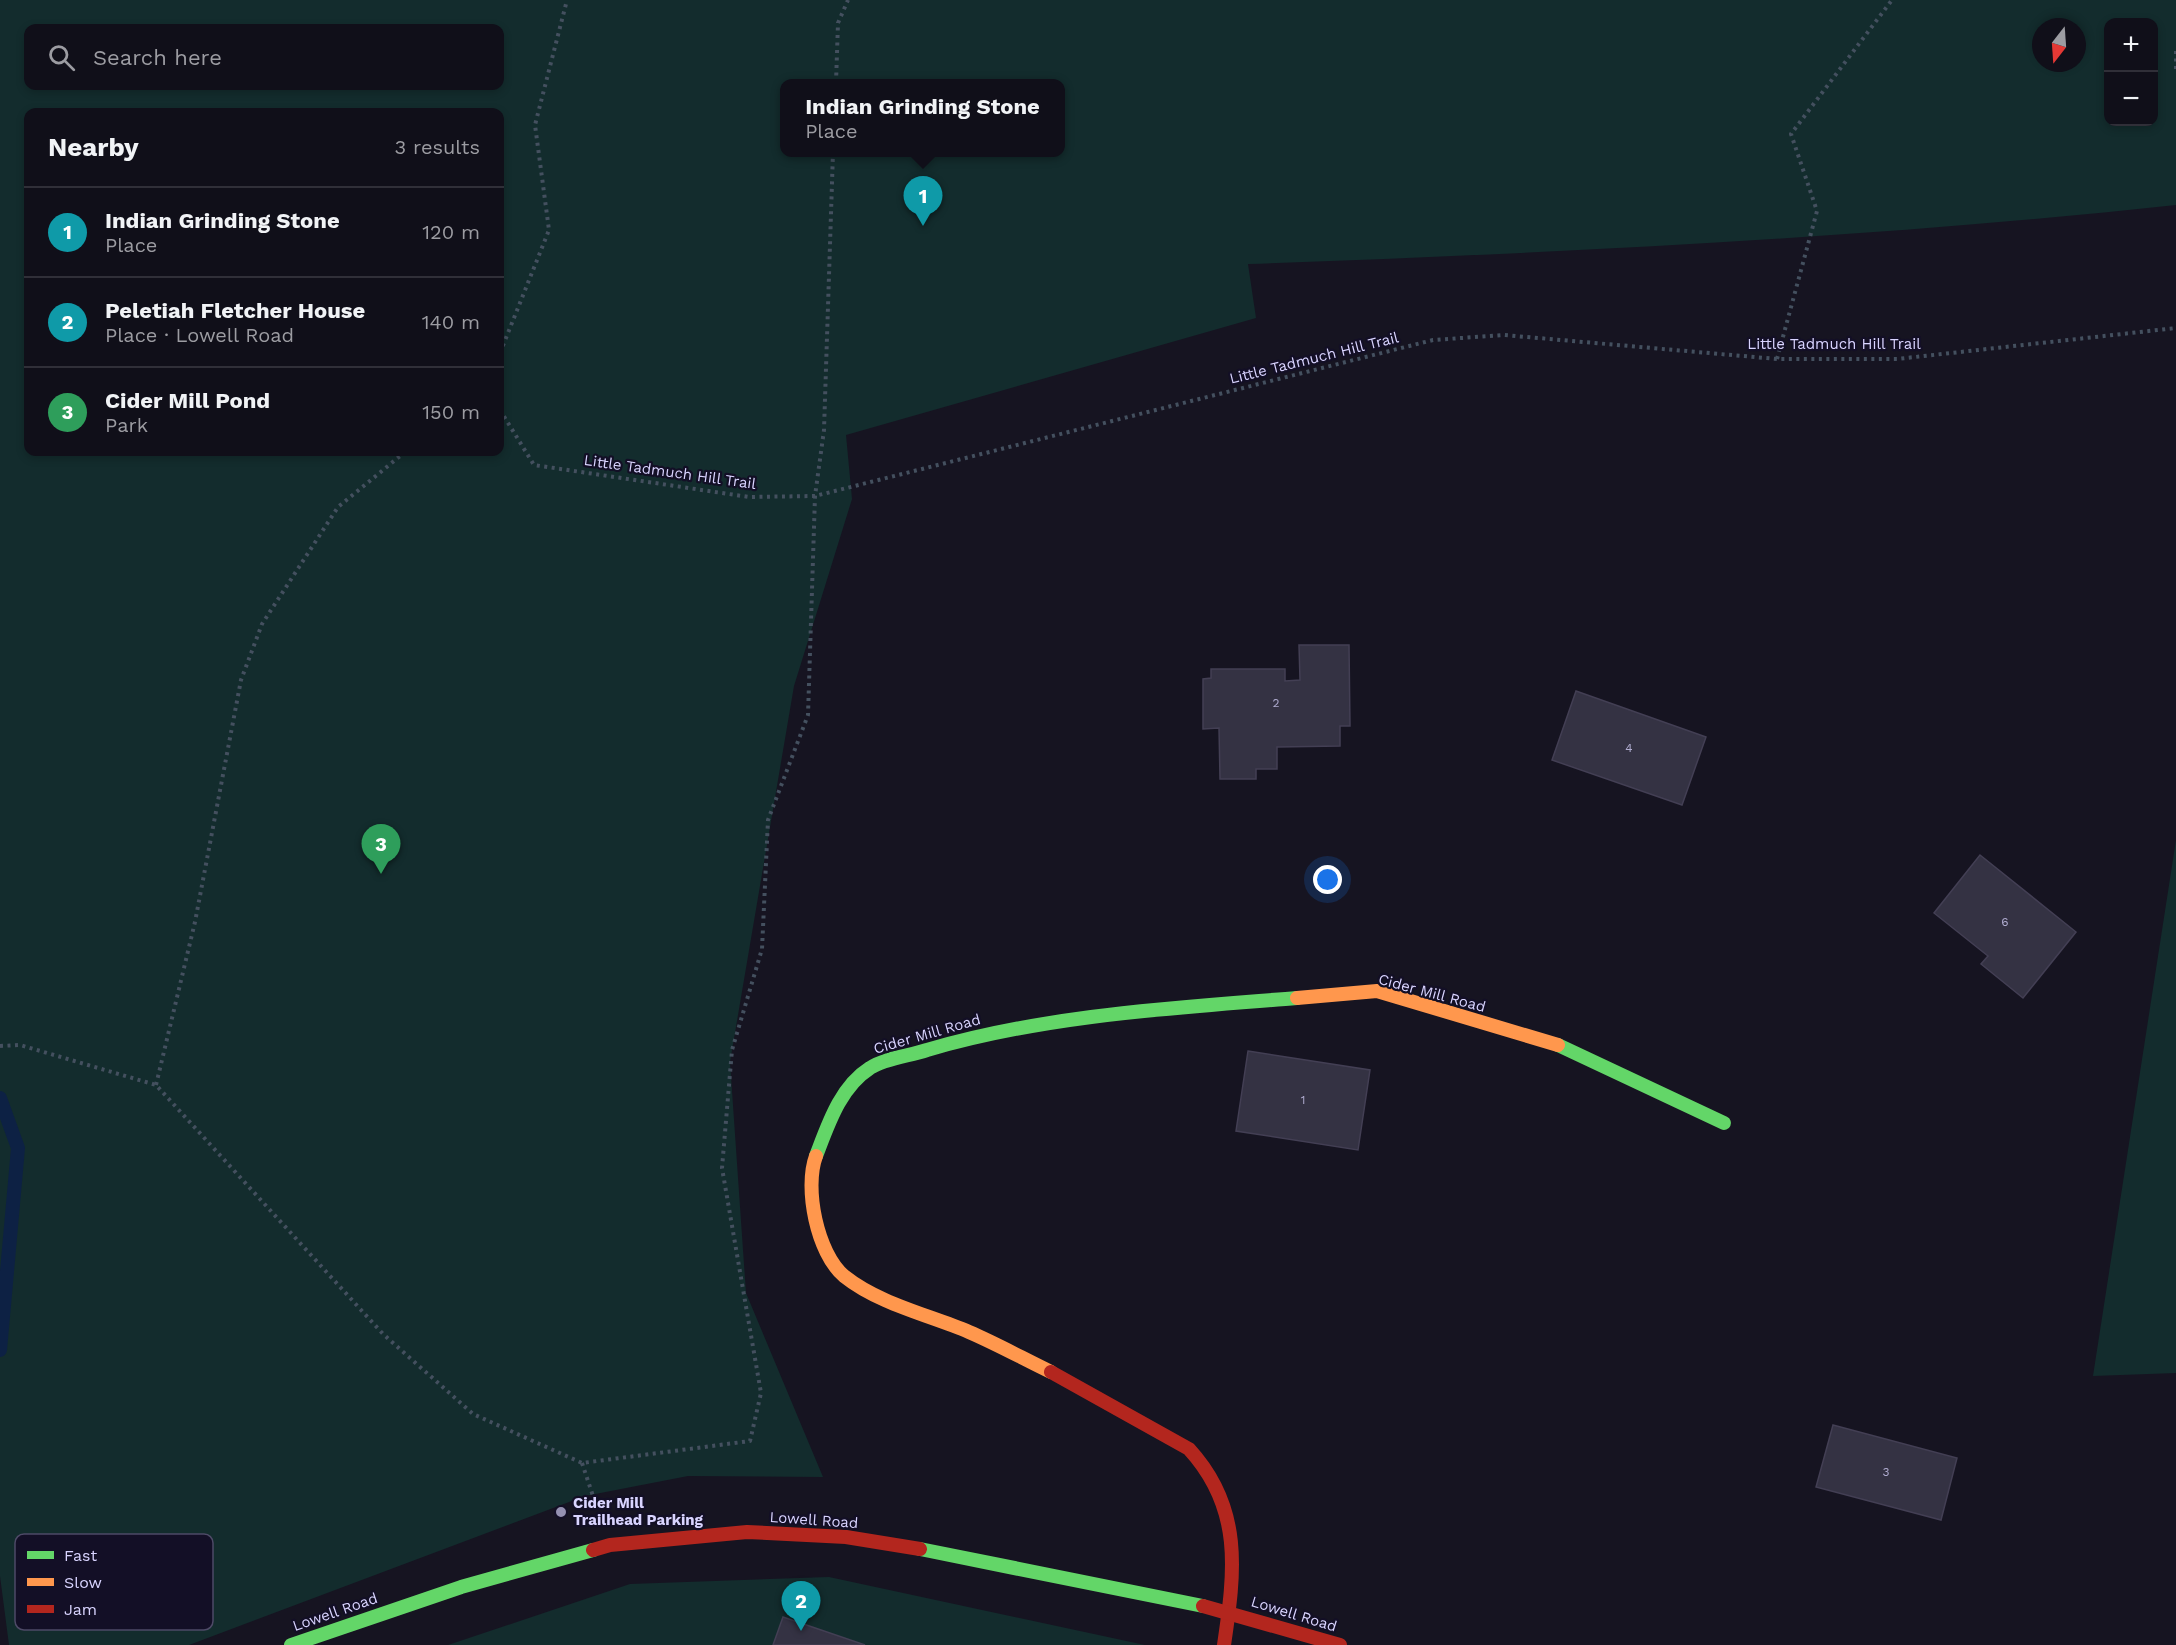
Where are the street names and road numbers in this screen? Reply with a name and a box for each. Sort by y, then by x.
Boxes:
street label: Little Tadmuch Hill Trail [1228,328,1401,388]
street label: Little Tadmuch Hill Trail [1747,335,1921,353]
street label: Little Tadmuch Hill Trail [583,451,758,493]
street label: Cider Mill Road [1376,970,1488,1016]
street label: Cider Mill Road [871,1010,983,1058]
street label: Lowell Road [769,1508,859,1532]
street label: Lowell Road [290,1589,380,1635]
street label: Lowell Road [1249,1592,1339,1636]

